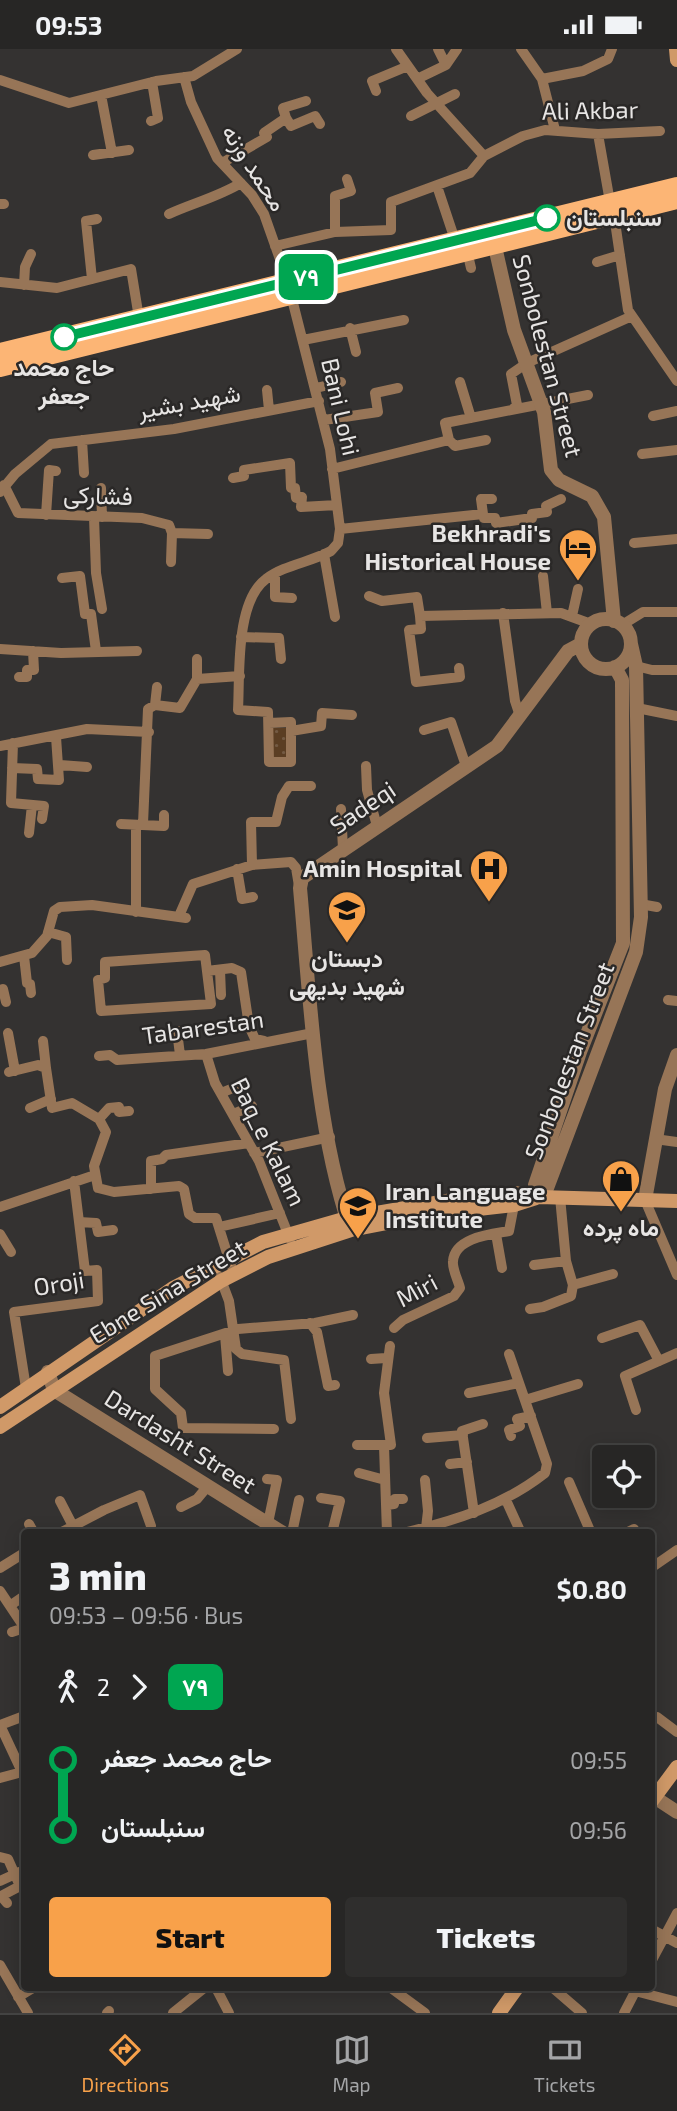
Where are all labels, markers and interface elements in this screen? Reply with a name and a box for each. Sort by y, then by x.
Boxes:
text: 09:53 [35,9,103,40]
street label: Ali Akbar [542,94,639,125]
street label: محمد وزنه [215,118,294,217]
place label: سنبلستان [566,202,662,232]
marker: سنبلستان [534,205,560,231]
street label: Sonbolestan Street [507,251,589,460]
line badge: ۷۹ [274,254,338,300]
text: ۷۹ [293,262,319,291]
marker: حاج محمد جعفر [51,324,77,350]
place label: حاج محمد جعفر [14,352,114,411]
street label: Bani Lohi [316,355,367,458]
street label: شهید بشیر [134,377,243,426]
street label: فشارکی [63,479,133,512]
place label: Bekhradi's Historical House [364,518,551,575]
hotel icon: Bekhradi's Historical House [557,527,599,582]
street label: Sadeqi [324,774,400,839]
hospital icon: Amin Hospital [468,848,510,903]
place label: Amin Hospital [303,853,462,882]
school or university icon: دبستان شهید بدیهی [326,889,368,944]
place label: دبستان شهید بدیهی [289,943,405,1002]
street label: Sonbolestan Street [518,958,620,1163]
street label: Tabarestan [140,1004,265,1049]
street label: Baq_e Kalam [226,1072,313,1210]
shop icon: ماه پرده [600,1158,642,1213]
place label: Iran Language Institute [385,1176,546,1233]
school or university icon: Iran Language Institute [337,1185,379,1240]
place label: ماه پرده [583,1212,659,1244]
street label: Ebne Sina Street [84,1232,251,1349]
street label: Oroji [31,1264,86,1301]
street label: Miri [391,1267,442,1312]
street label: Dardasht Street [100,1383,262,1499]
map controls [592,1445,655,1508]
button: locate [592,1445,655,1508]
text: 3 min [49,1552,147,1598]
text: $0.80 [557,1573,627,1604]
text: 09:53 – 09:56 · Bus [49,1601,243,1629]
icon: walk [49,1668,87,1706]
icon: forward [120,1668,158,1706]
text: ۷۹ [182,1672,209,1701]
text: 2 [97,1673,110,1701]
text: حاج محمد جعفر [101,1741,272,1772]
text: 09:55 [570,1746,627,1774]
text: سنبلستان [101,1811,205,1842]
text: 09:56 [569,1816,627,1844]
button: Start [49,1897,331,1977]
button: Tickets [345,1897,627,1977]
tab: Directions [82,2031,169,2096]
tab: Map [332,2031,371,2096]
tab: Tickets [534,2031,595,2096]

